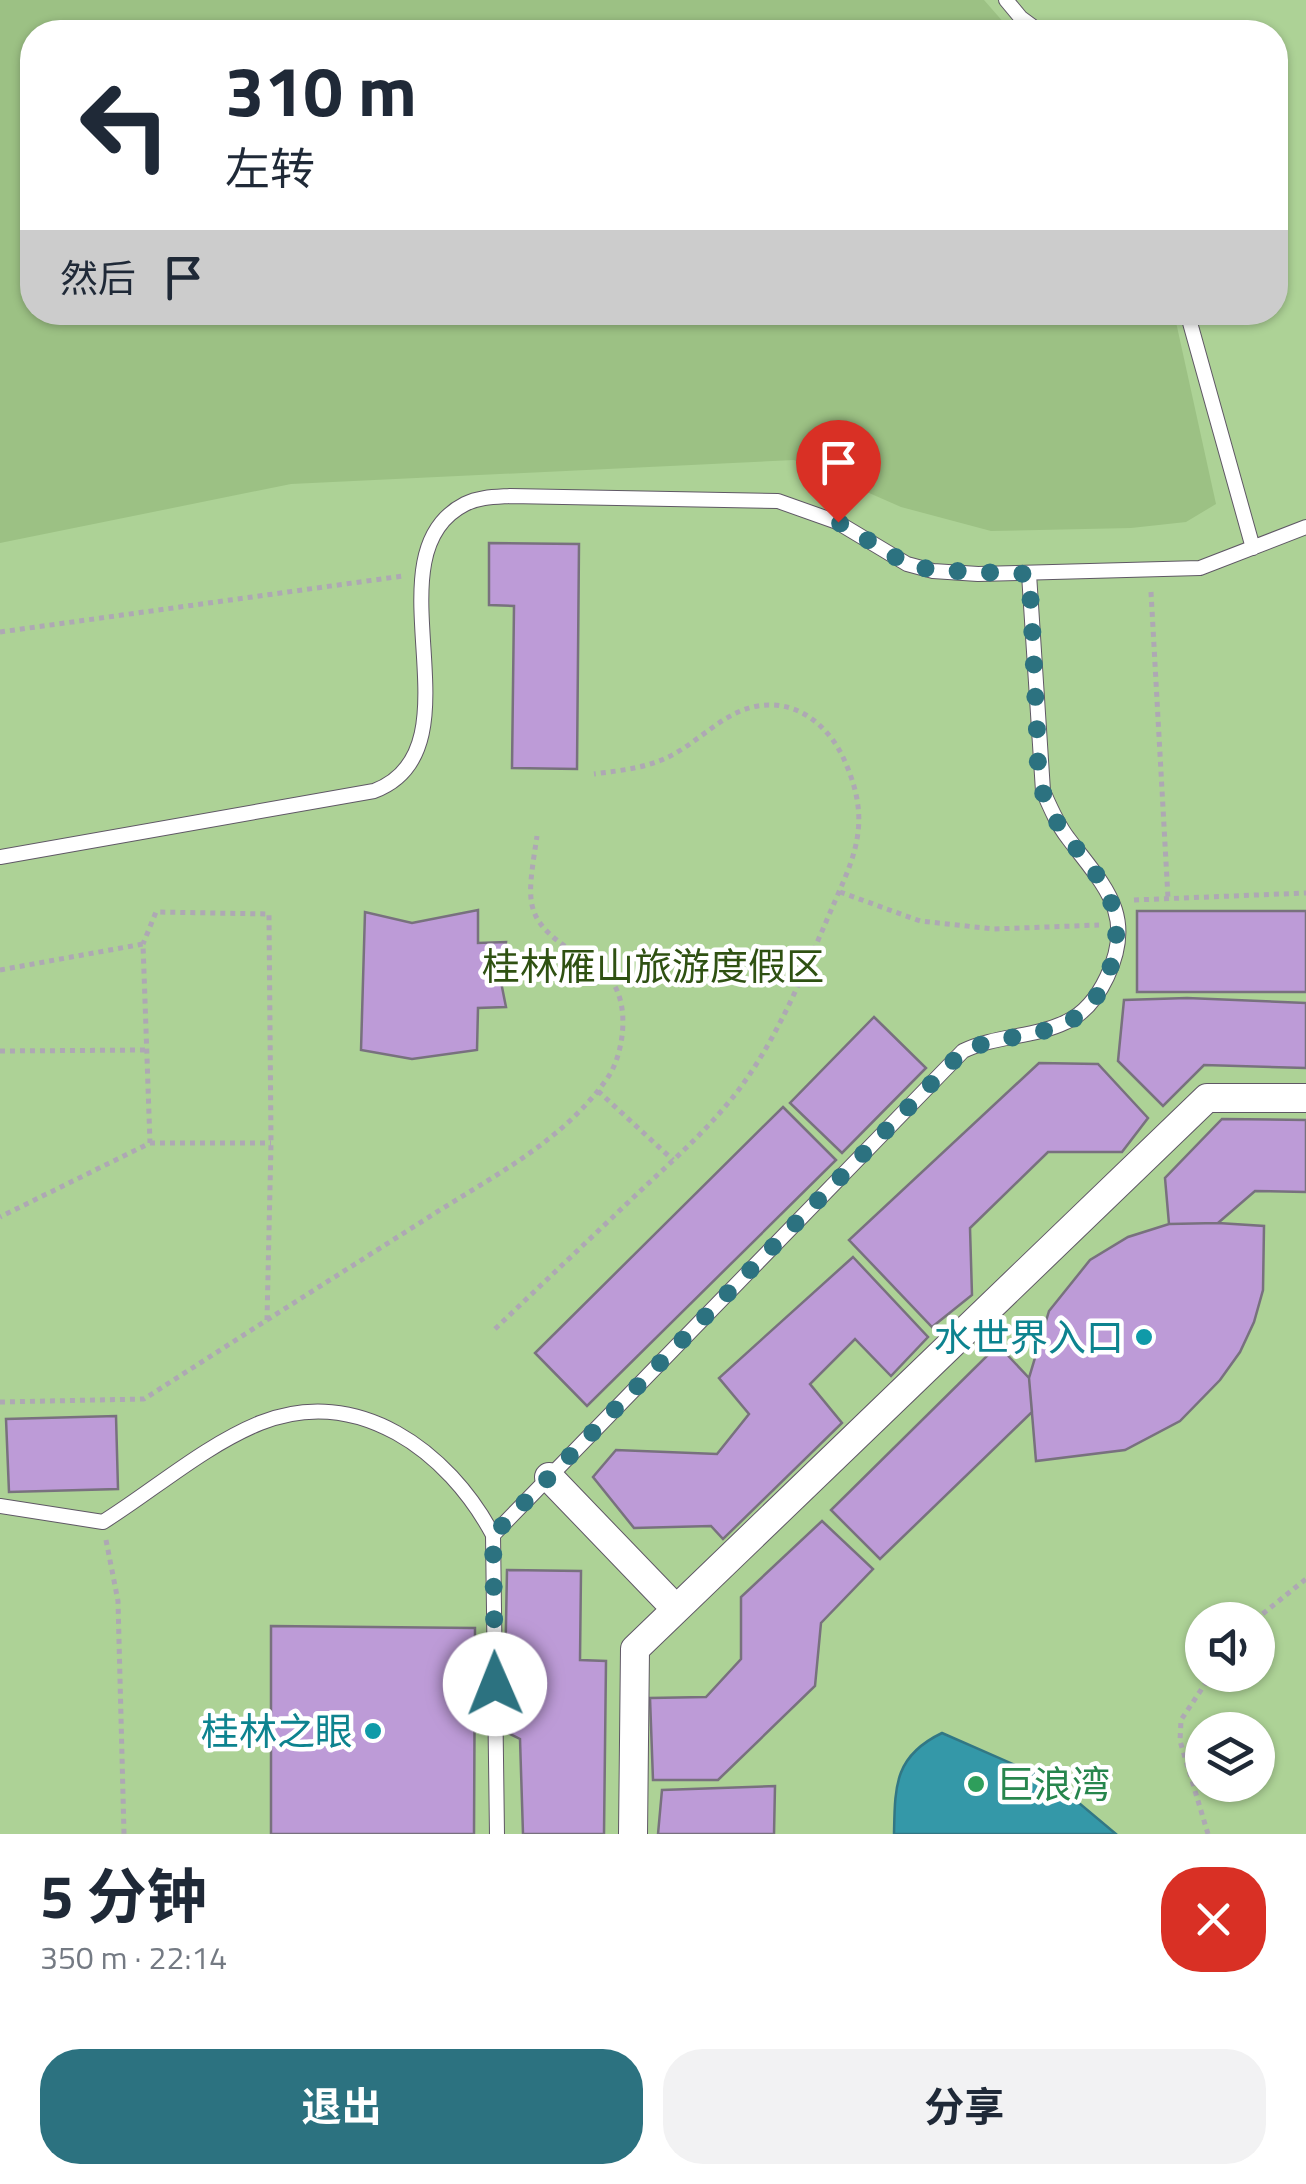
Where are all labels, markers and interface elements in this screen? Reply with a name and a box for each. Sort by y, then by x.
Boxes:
text: 310 m [225,37,417,143]
icon: left [60,60,190,190]
text: 左转 [225,134,315,202]
text: 然后 [60,249,136,307]
icon: arrive [156,250,211,305]
pin [796,420,881,523]
icon: arrive [811,435,866,490]
park label: 桂林雁山旅游度假区 [482,937,824,995]
place label: 水世界入口 [934,1308,1124,1366]
marker: 水世界入口 [1133,1326,1155,1348]
map controls [1185,1602,1275,1802]
button: sound [1185,1602,1275,1692]
position arrow [443,1632,547,1736]
place label: 桂林之眼 [201,1702,353,1760]
button: layers [1185,1712,1275,1802]
marker: 桂林之眼 [362,1720,384,1742]
place label: 巨浪湾 [996,1755,1110,1813]
marker: 巨浪湾 [965,1773,987,1795]
text: 5 分钟 [40,1850,207,1941]
button: close [1161,1867,1266,1972]
text: 350 m · 22:14 [40,1933,227,1981]
button: 退出 [40,2049,643,2164]
button: 分享 [663,2049,1266,2164]

